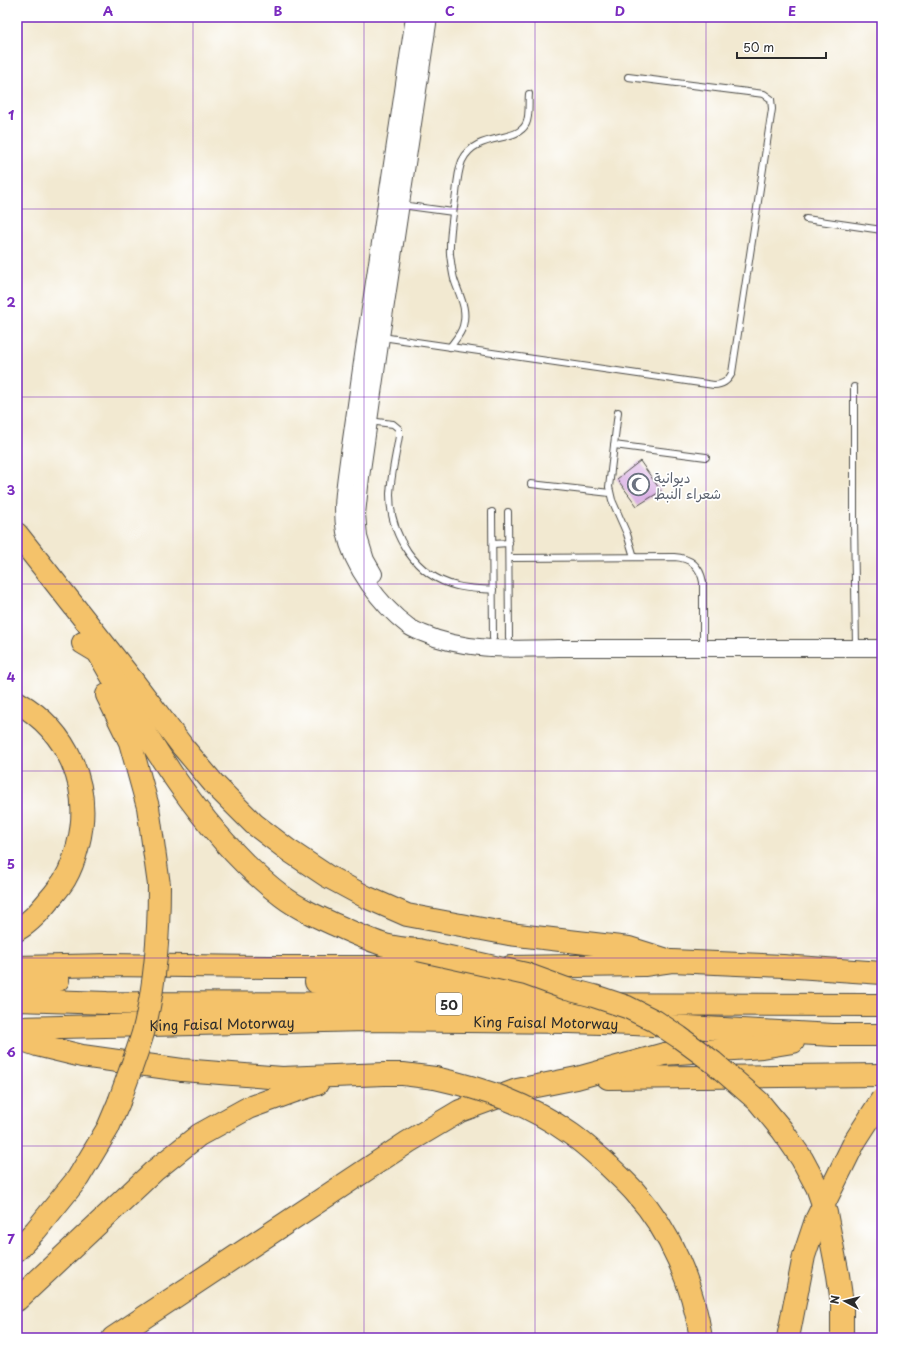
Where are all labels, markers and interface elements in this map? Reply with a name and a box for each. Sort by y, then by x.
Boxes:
text: A [103,1,113,20]
text: B [274,1,283,20]
text: C [445,1,455,20]
text: D [615,1,625,20]
text: E [788,1,796,20]
scale bar [737,34,826,60]
text: 50 m [743,38,774,56]
text: 1 [8,105,14,124]
text: 2 [6,292,16,311]
place label: ديوانية شعراء النبط [654,467,721,504]
mosque icon: ديوانية شعراء النبط [626,472,652,498]
text: 3 [7,480,16,499]
text: 4 [7,667,16,686]
text: 5 [7,854,15,873]
road number: 50 [436,993,462,1015]
street label: King Faisal Motorway [149,1011,295,1035]
street label: King Faisal Motorway [473,1011,619,1034]
text: 6 [6,1042,16,1061]
text: 7 [7,1229,15,1248]
north arrow [825,1281,865,1321]
text: N [826,1294,844,1305]

